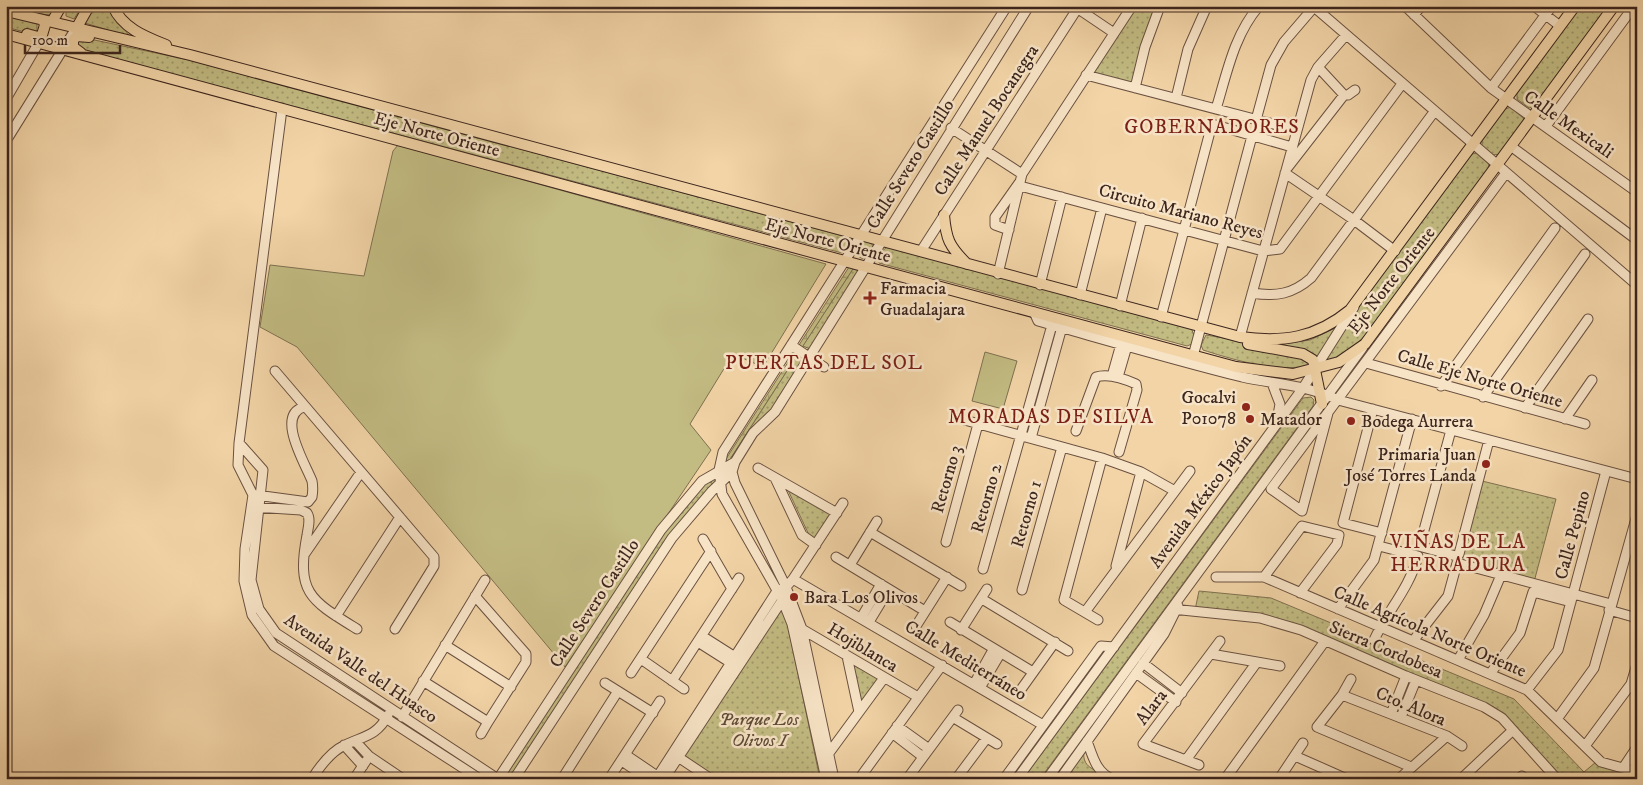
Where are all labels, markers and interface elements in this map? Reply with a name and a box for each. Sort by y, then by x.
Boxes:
scale bar [25,22,120,54]
text: 100 m [32,31,68,50]
street label: Calle Manuel Bocanegra [930,40,1044,200]
street label: Calle Mexicali [1519,86,1617,164]
street label: Calle Severo Castillo [862,95,960,233]
street label: Eje Norte Oriente [371,108,502,162]
district label: GOBERNADORES [1124,115,1300,140]
street label: Circuito Mariano Reyes [1096,179,1265,244]
street label: Eje Norte Oriente [762,214,893,268]
street label: Eje Norte Oriente [1343,223,1440,338]
place label: Farmacia Guadalajara [880,278,965,321]
marker: Farmacia Guadalajara [864,292,876,304]
street label: Calle Eje Norte Oriente [1394,345,1565,413]
district label: PUERTAS DEL SOL [725,351,923,376]
place label: Gocalvi P01078 [1181,387,1236,430]
marker: Gocalvi P01078 [1240,401,1252,413]
district label: MORADAS DE SILVA [948,405,1154,430]
place label: Matador [1260,409,1322,431]
place label: Bodega Aurrera [1361,411,1474,433]
marker: Matador [1244,413,1256,425]
marker: Bodega Aurrera [1345,415,1357,427]
street label: Avenida México Japón [1145,430,1257,573]
street label: Retorno 3 [927,443,967,516]
place label: Primaria Juan José Torres Landa [1343,444,1477,487]
marker: Primaria Juan José Torres Landa [1480,458,1492,470]
street label: Retorno 2 [967,461,1007,536]
street label: Retorno 1 [1007,478,1047,551]
street label: Calle Pepino [1551,488,1595,582]
district label: VIÑAS DE LA HERRADURA [1389,529,1526,578]
street label: Calle Severo Castillo [545,535,645,672]
street label: Calle Agrícola Norte Oriente [1330,581,1529,683]
place label: Bara Los Olivos [804,587,918,609]
marker: Bara Los Olivos [788,591,800,603]
street label: Avenida Valle del Huasco [280,609,442,729]
street label: Calle Mediterráneo [900,616,1031,706]
street label: Sierra Cordobesa [1326,616,1446,684]
street label: Hojiblanca [823,618,902,678]
street label: Cto. Alora [1372,682,1449,732]
street label: Alara [1131,685,1172,730]
park label: Parque Los Olivos I [719,709,799,752]

